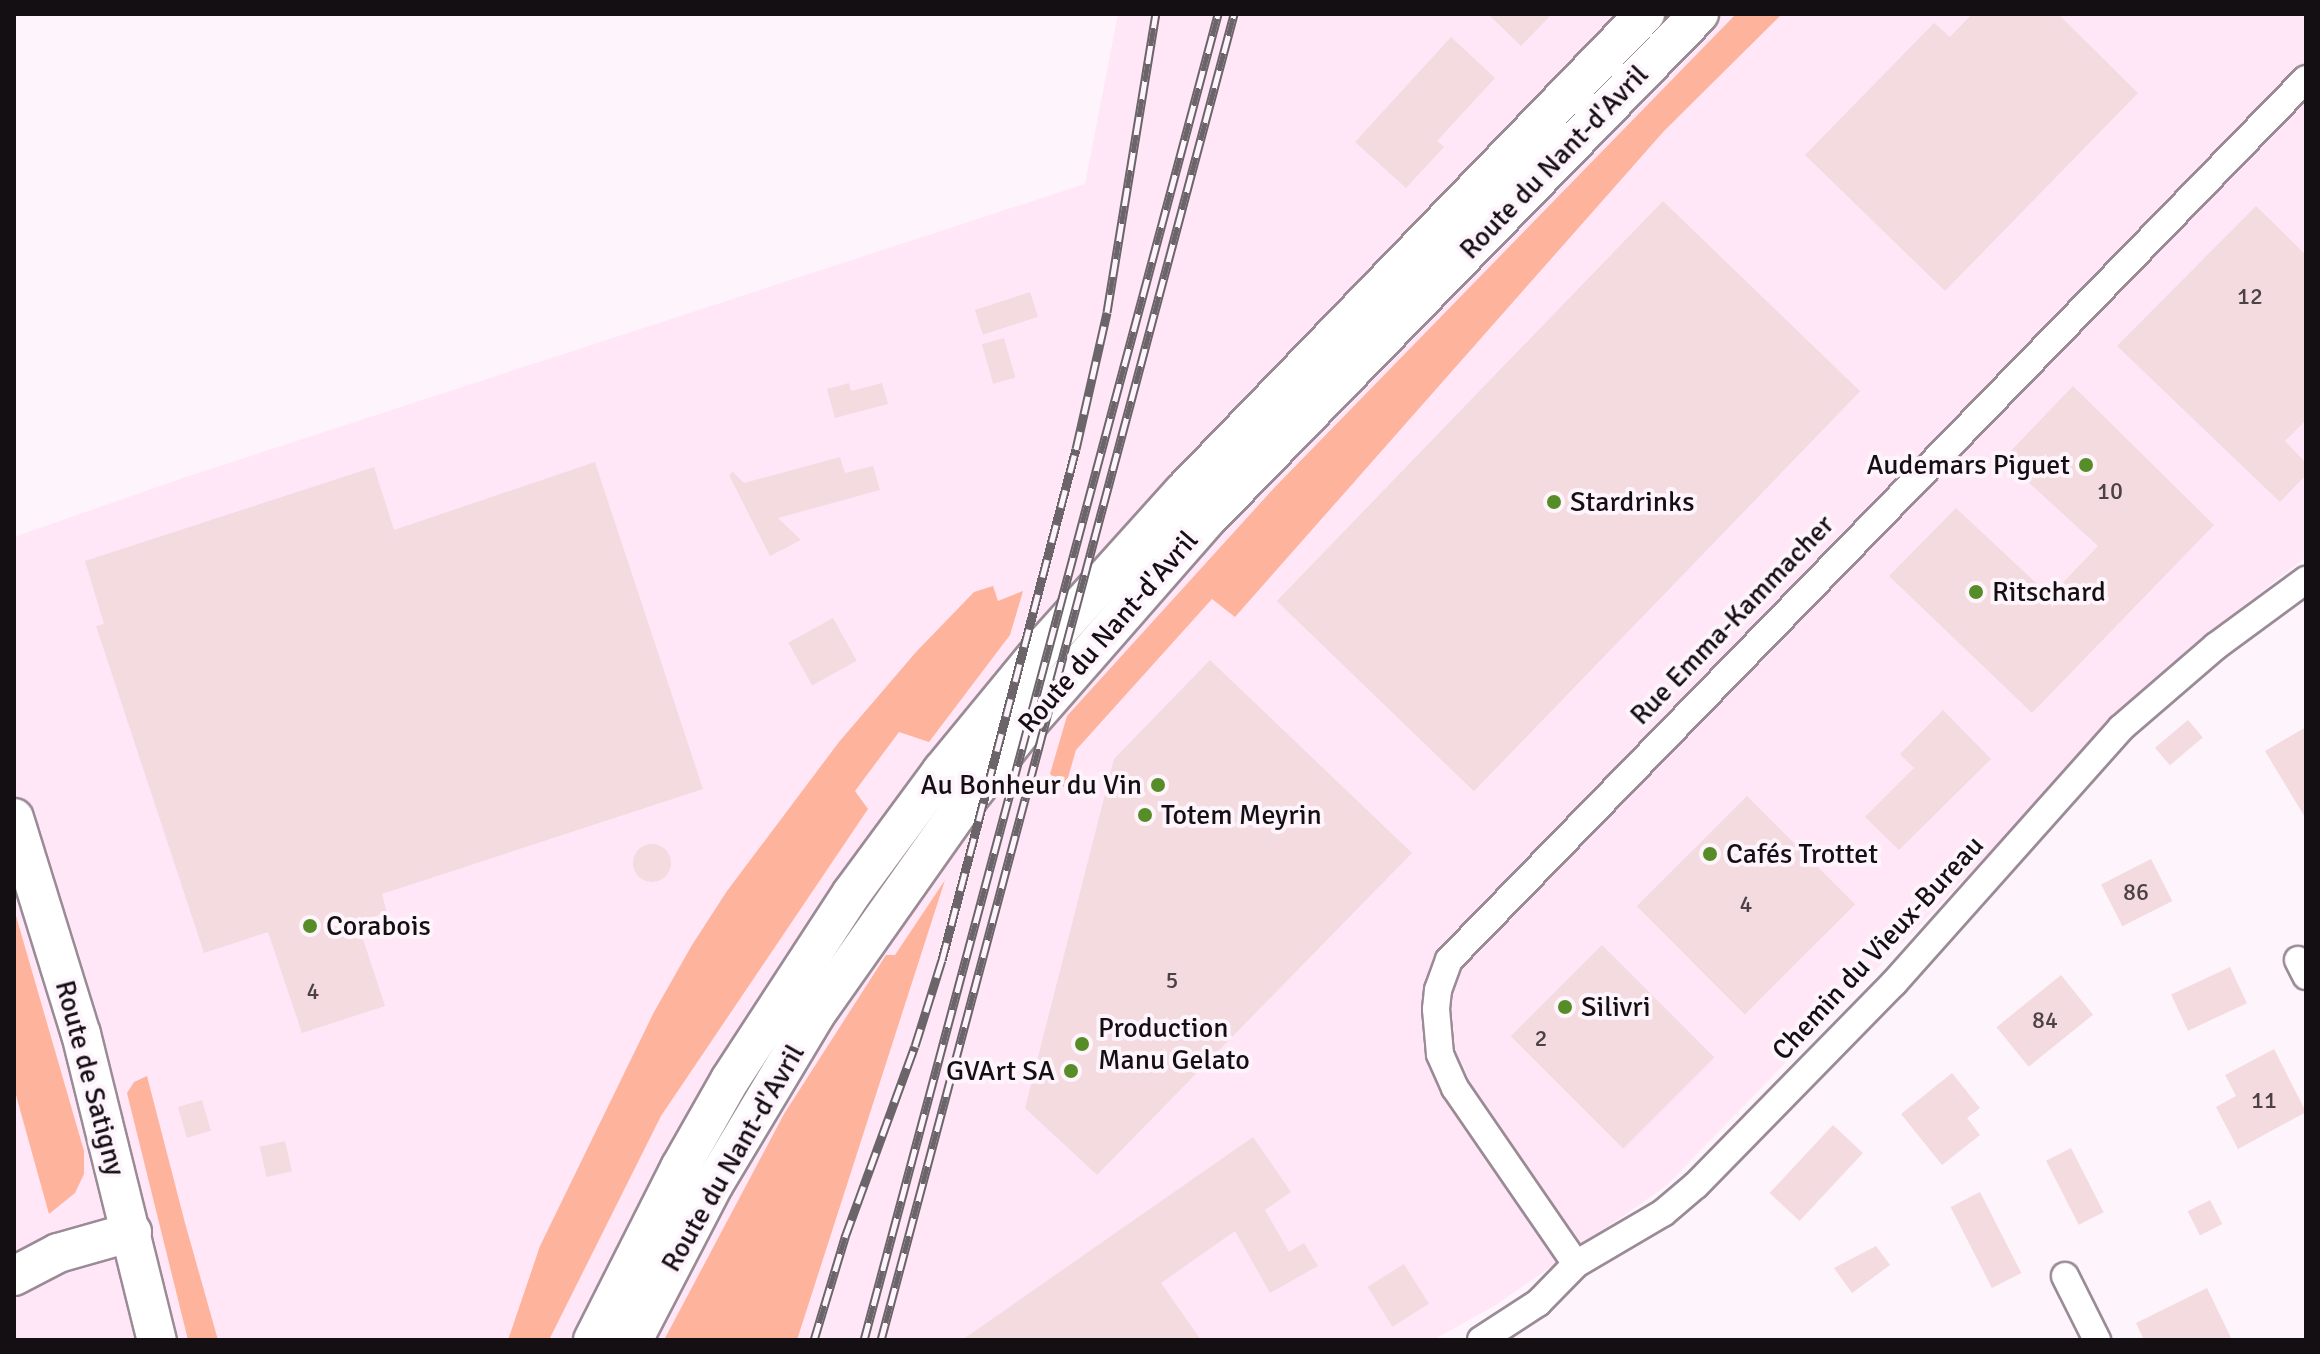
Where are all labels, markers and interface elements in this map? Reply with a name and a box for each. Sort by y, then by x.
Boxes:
street label: Route du Nant-d'Avril [1453,58,1655,266]
house number: 12 [2237,283,2263,311]
place label: Audemars Piguet [1866,448,2070,482]
marker: Audemars Piguet [2077,456,2095,474]
house number: 10 [2097,478,2123,506]
place label: Stardrinks [1570,485,1694,519]
marker: Stardrinks [1545,493,1563,511]
street label: Rue Emma-Kammacher [1623,508,1841,732]
street label: Route du Nant-d'Avril [1011,524,1205,740]
place label: Ritschard [1992,575,2106,609]
marker: Ritschard [1967,583,1985,601]
place label: Au Bonheur du Vin [921,768,1142,802]
marker: Au Bonheur du Vin [1149,776,1167,794]
place label: Totem Meyrin [1161,798,1322,832]
marker: Totem Meyrin [1136,806,1154,824]
street label: Chemin du Vieux-Bureau [1765,829,1991,1067]
place label: Cafés Trottet [1726,837,1878,871]
marker: Cafés Trottet [1701,845,1719,863]
house number: 86 [2123,879,2149,907]
house number: 4 [1740,891,1752,919]
place label: Corabois [326,909,431,943]
marker: Corabois [301,917,319,935]
house number: 5 [1166,967,1178,995]
street label: Route de Satigny [48,977,132,1179]
house number: 4 [307,978,319,1006]
place label: Silivri [1581,990,1651,1024]
marker: Silivri [1556,998,1574,1016]
house number: 84 [2032,1007,2058,1035]
place label: Production Manu Gelato [1098,1011,1250,1077]
house number: 2 [1535,1025,1547,1053]
marker: Production Manu Gelato [1073,1035,1091,1053]
street label: Route du Nant-d'Avril [654,1038,812,1278]
place label: GVArt SA [946,1054,1055,1088]
marker: GVArt SA [1062,1062,1080,1080]
house number: 11 [2251,1087,2277,1115]

